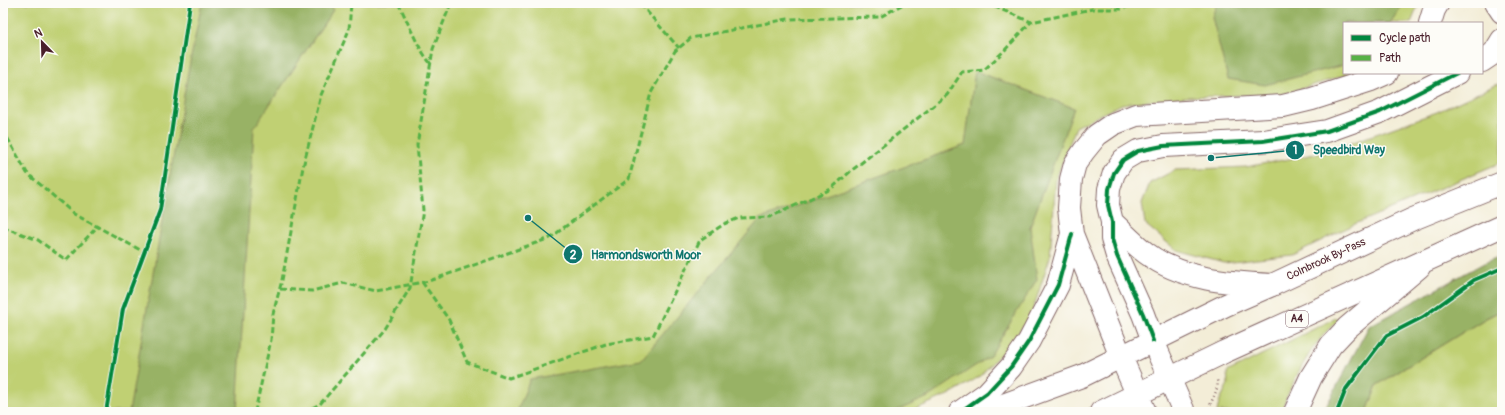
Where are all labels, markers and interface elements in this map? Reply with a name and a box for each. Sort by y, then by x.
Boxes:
north arrow [22,22,62,62]
legend [1343,22,1483,74]
text: N [32,26,45,41]
text: Cycle path [1379,31,1431,46]
text: Path [1379,51,1401,66]
callout: Speedbird Way [1285,138,1393,162]
text: 1 [1293,143,1297,158]
text: Speedbird Way [1313,143,1386,158]
street label: Colnbrook By-Pass [1285,235,1368,283]
callout: Harmondsworth Moor [563,242,709,266]
text: 2 [570,248,577,263]
text: Harmondsworth Moor [591,248,702,263]
road number: A4 [1286,311,1308,327]

